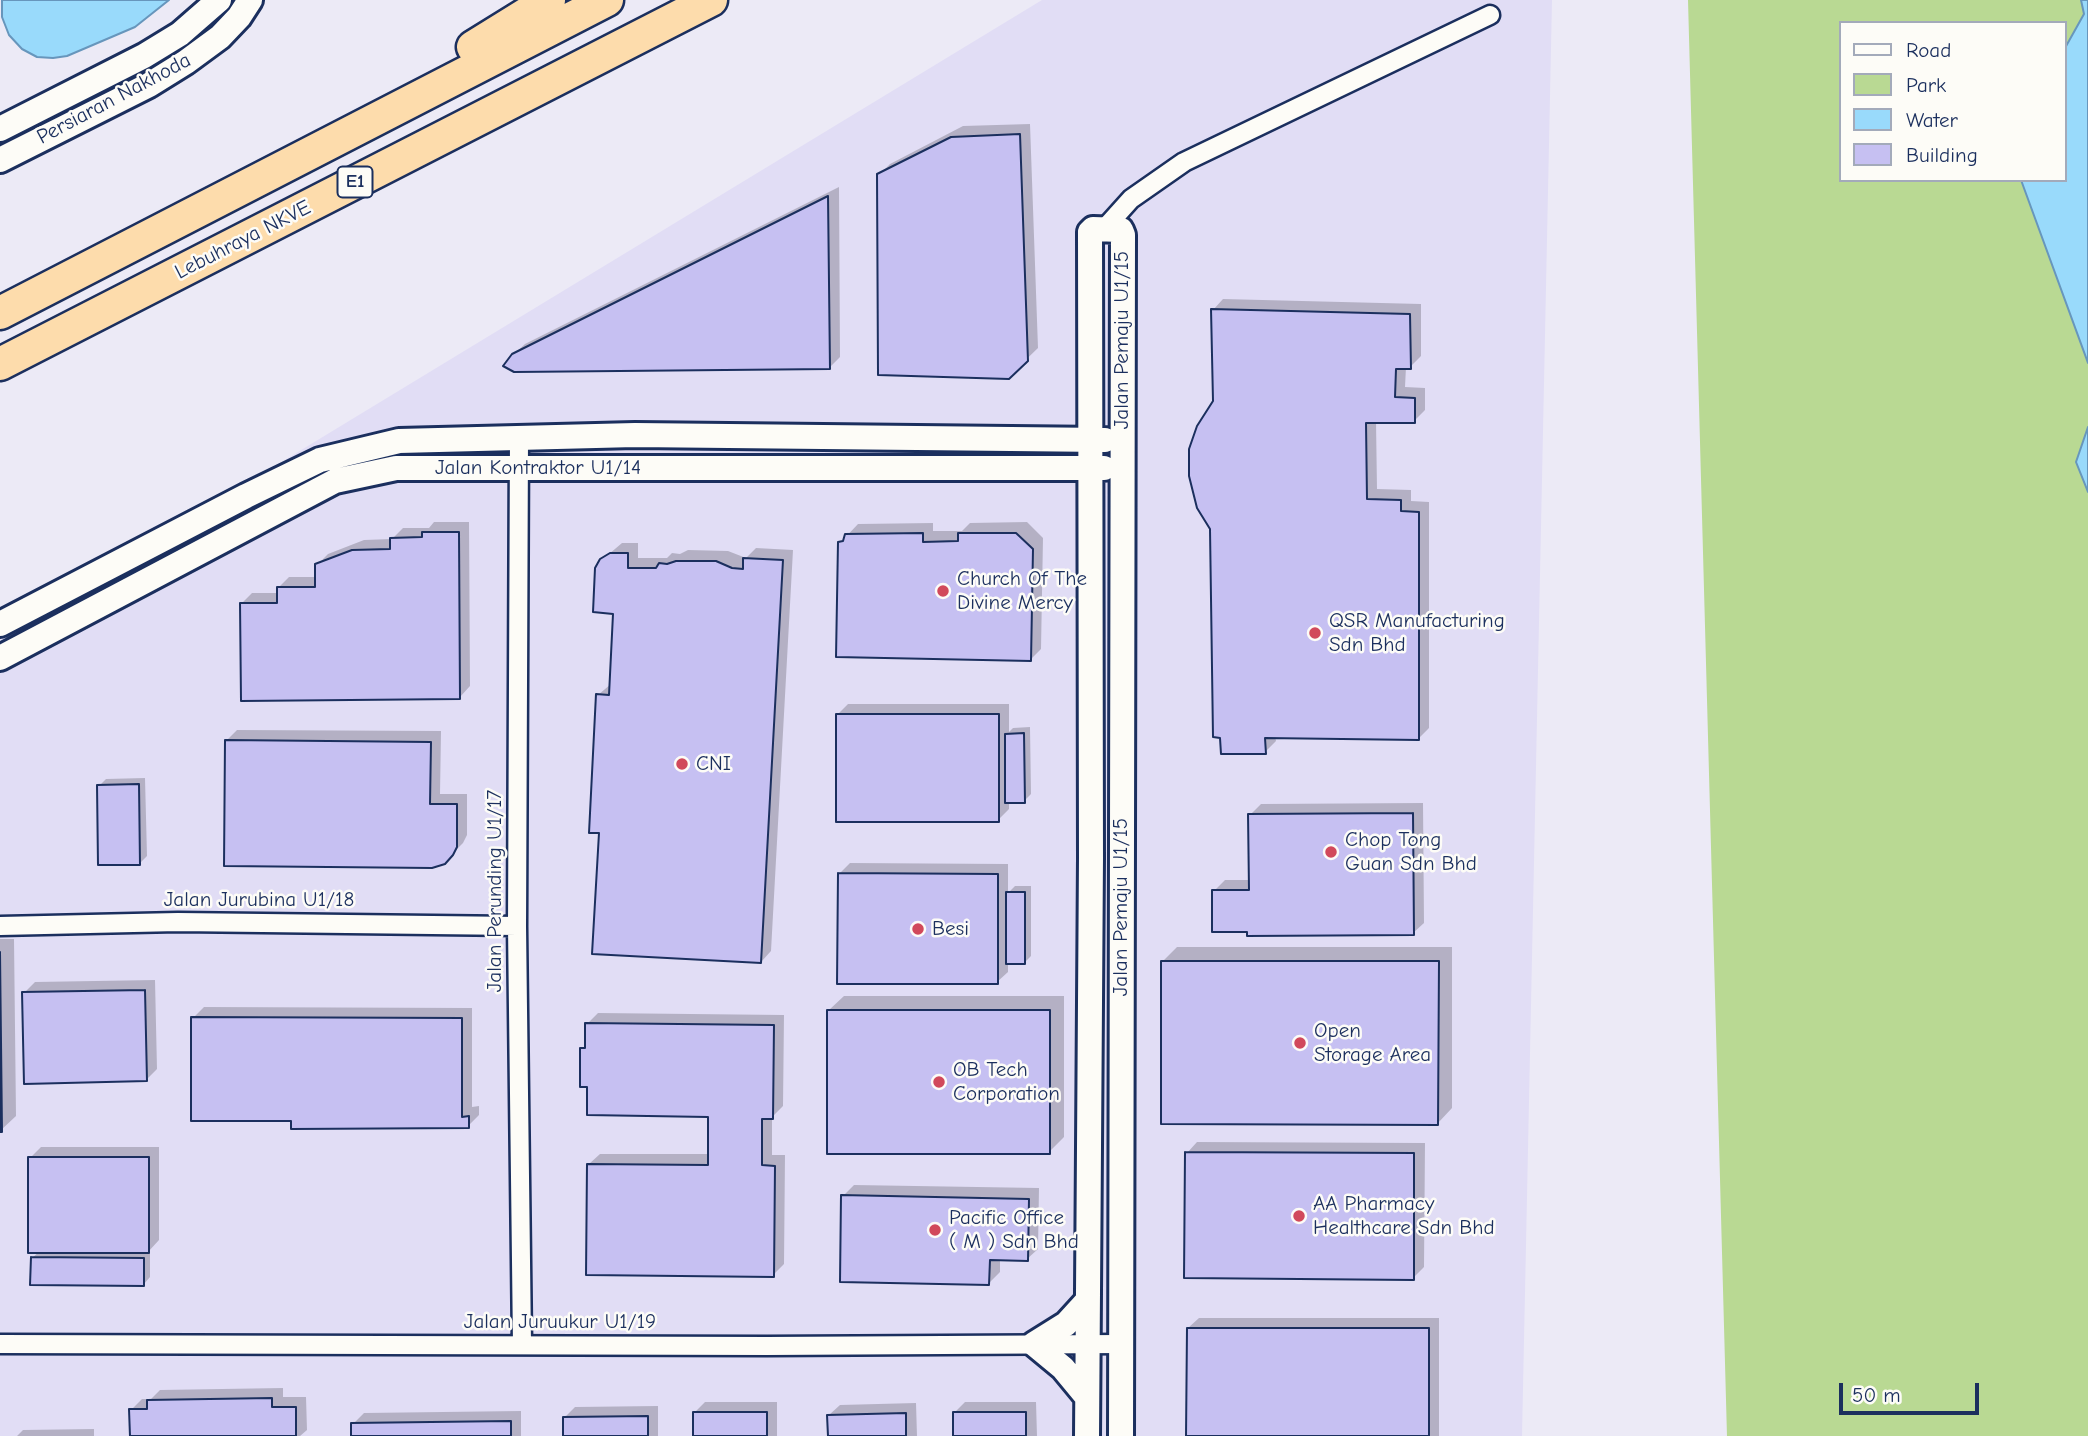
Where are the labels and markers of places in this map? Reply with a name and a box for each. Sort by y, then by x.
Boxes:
place label: Church Of The Divine Mercy [957,566,1087,616]
marker: Church Of The Divine Mercy [935,583,951,599]
place label: QSR Manufacturing Sdn Bhd [1329,608,1505,658]
marker: QSR Manufacturing Sdn Bhd [1307,625,1323,641]
place label: CNI [696,751,731,777]
marker: CNI [674,756,690,772]
place label: Chop Tong Guan Sdn Bhd [1345,827,1477,877]
marker: Chop Tong Guan Sdn Bhd [1323,844,1339,860]
place label: Besi [932,916,969,942]
marker: Besi [910,921,926,937]
place label: Open Storage Area [1314,1018,1431,1068]
marker: Open Storage Area [1292,1035,1308,1051]
place label: OB Tech Corporation [953,1057,1060,1107]
marker: OB Tech Corporation [931,1074,947,1090]
place label: AA Pharmacy Healthcare Sdn Bhd [1313,1191,1495,1241]
place label: Pacific Office ( M ) Sdn Bhd [949,1205,1079,1255]
marker: AA Pharmacy Healthcare Sdn Bhd [1291,1208,1307,1224]
marker: Pacific Office ( M ) Sdn Bhd [927,1222,943,1238]

